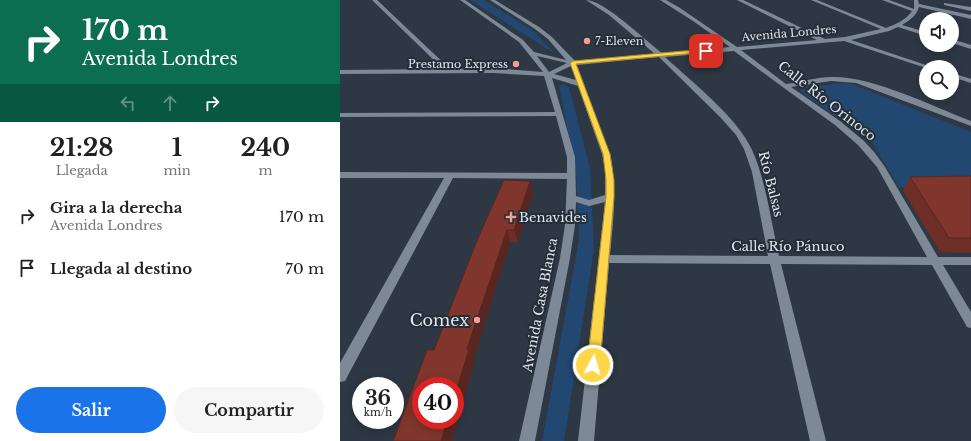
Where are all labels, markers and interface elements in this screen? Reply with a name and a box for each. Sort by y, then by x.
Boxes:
map controls [919,12,959,100]
button: sound [919,12,959,52]
text: 170 m [82,13,168,48]
icon: right [16,16,68,68]
street label: Avenida Londres [740,22,837,44]
place label: 7-Eleven [595,34,644,48]
pin [689,34,723,68]
marker: 7-Eleven [582,36,592,46]
icon: arrive [695,40,717,62]
text: Avenida Londres [82,48,238,70]
place label: Prestamo Express [408,57,508,71]
street label: Calle Río Orinoco [774,57,880,145]
marker: Prestamo Express [511,59,521,69]
button: search [919,60,959,100]
icon: left [117,92,139,114]
icon: ahead [159,92,181,114]
icon: right [201,92,223,114]
text: 21:28 [50,133,114,162]
text: 1 [172,133,182,162]
text: 240 [241,133,290,162]
street label: Río Balsas [755,149,787,219]
text: Llegada [56,162,108,179]
text: min [163,162,191,179]
text: m [258,162,272,179]
text: Gira a la derecha [50,198,182,217]
icon: right [16,205,38,227]
text: 170 m [279,207,324,226]
place label: Benavides [519,209,587,226]
marker: Benavides [506,212,516,222]
text: Avenida Londres [50,217,162,234]
street label: Avenida Casa Blanca [518,236,561,374]
street label: Calle Río Pánuco [731,238,845,255]
icon: arrive [16,257,38,279]
text: Llegada al destino [50,259,192,278]
text: 70 m [285,259,324,278]
place label: Comex [410,310,469,330]
marker: Comex [472,315,482,325]
position arrow [572,344,614,386]
speed limit sign: 40 [412,377,464,429]
text: 36 [365,386,391,410]
button: Salir [16,387,166,433]
button: Compartir [174,387,324,433]
text: km/h [364,406,392,419]

